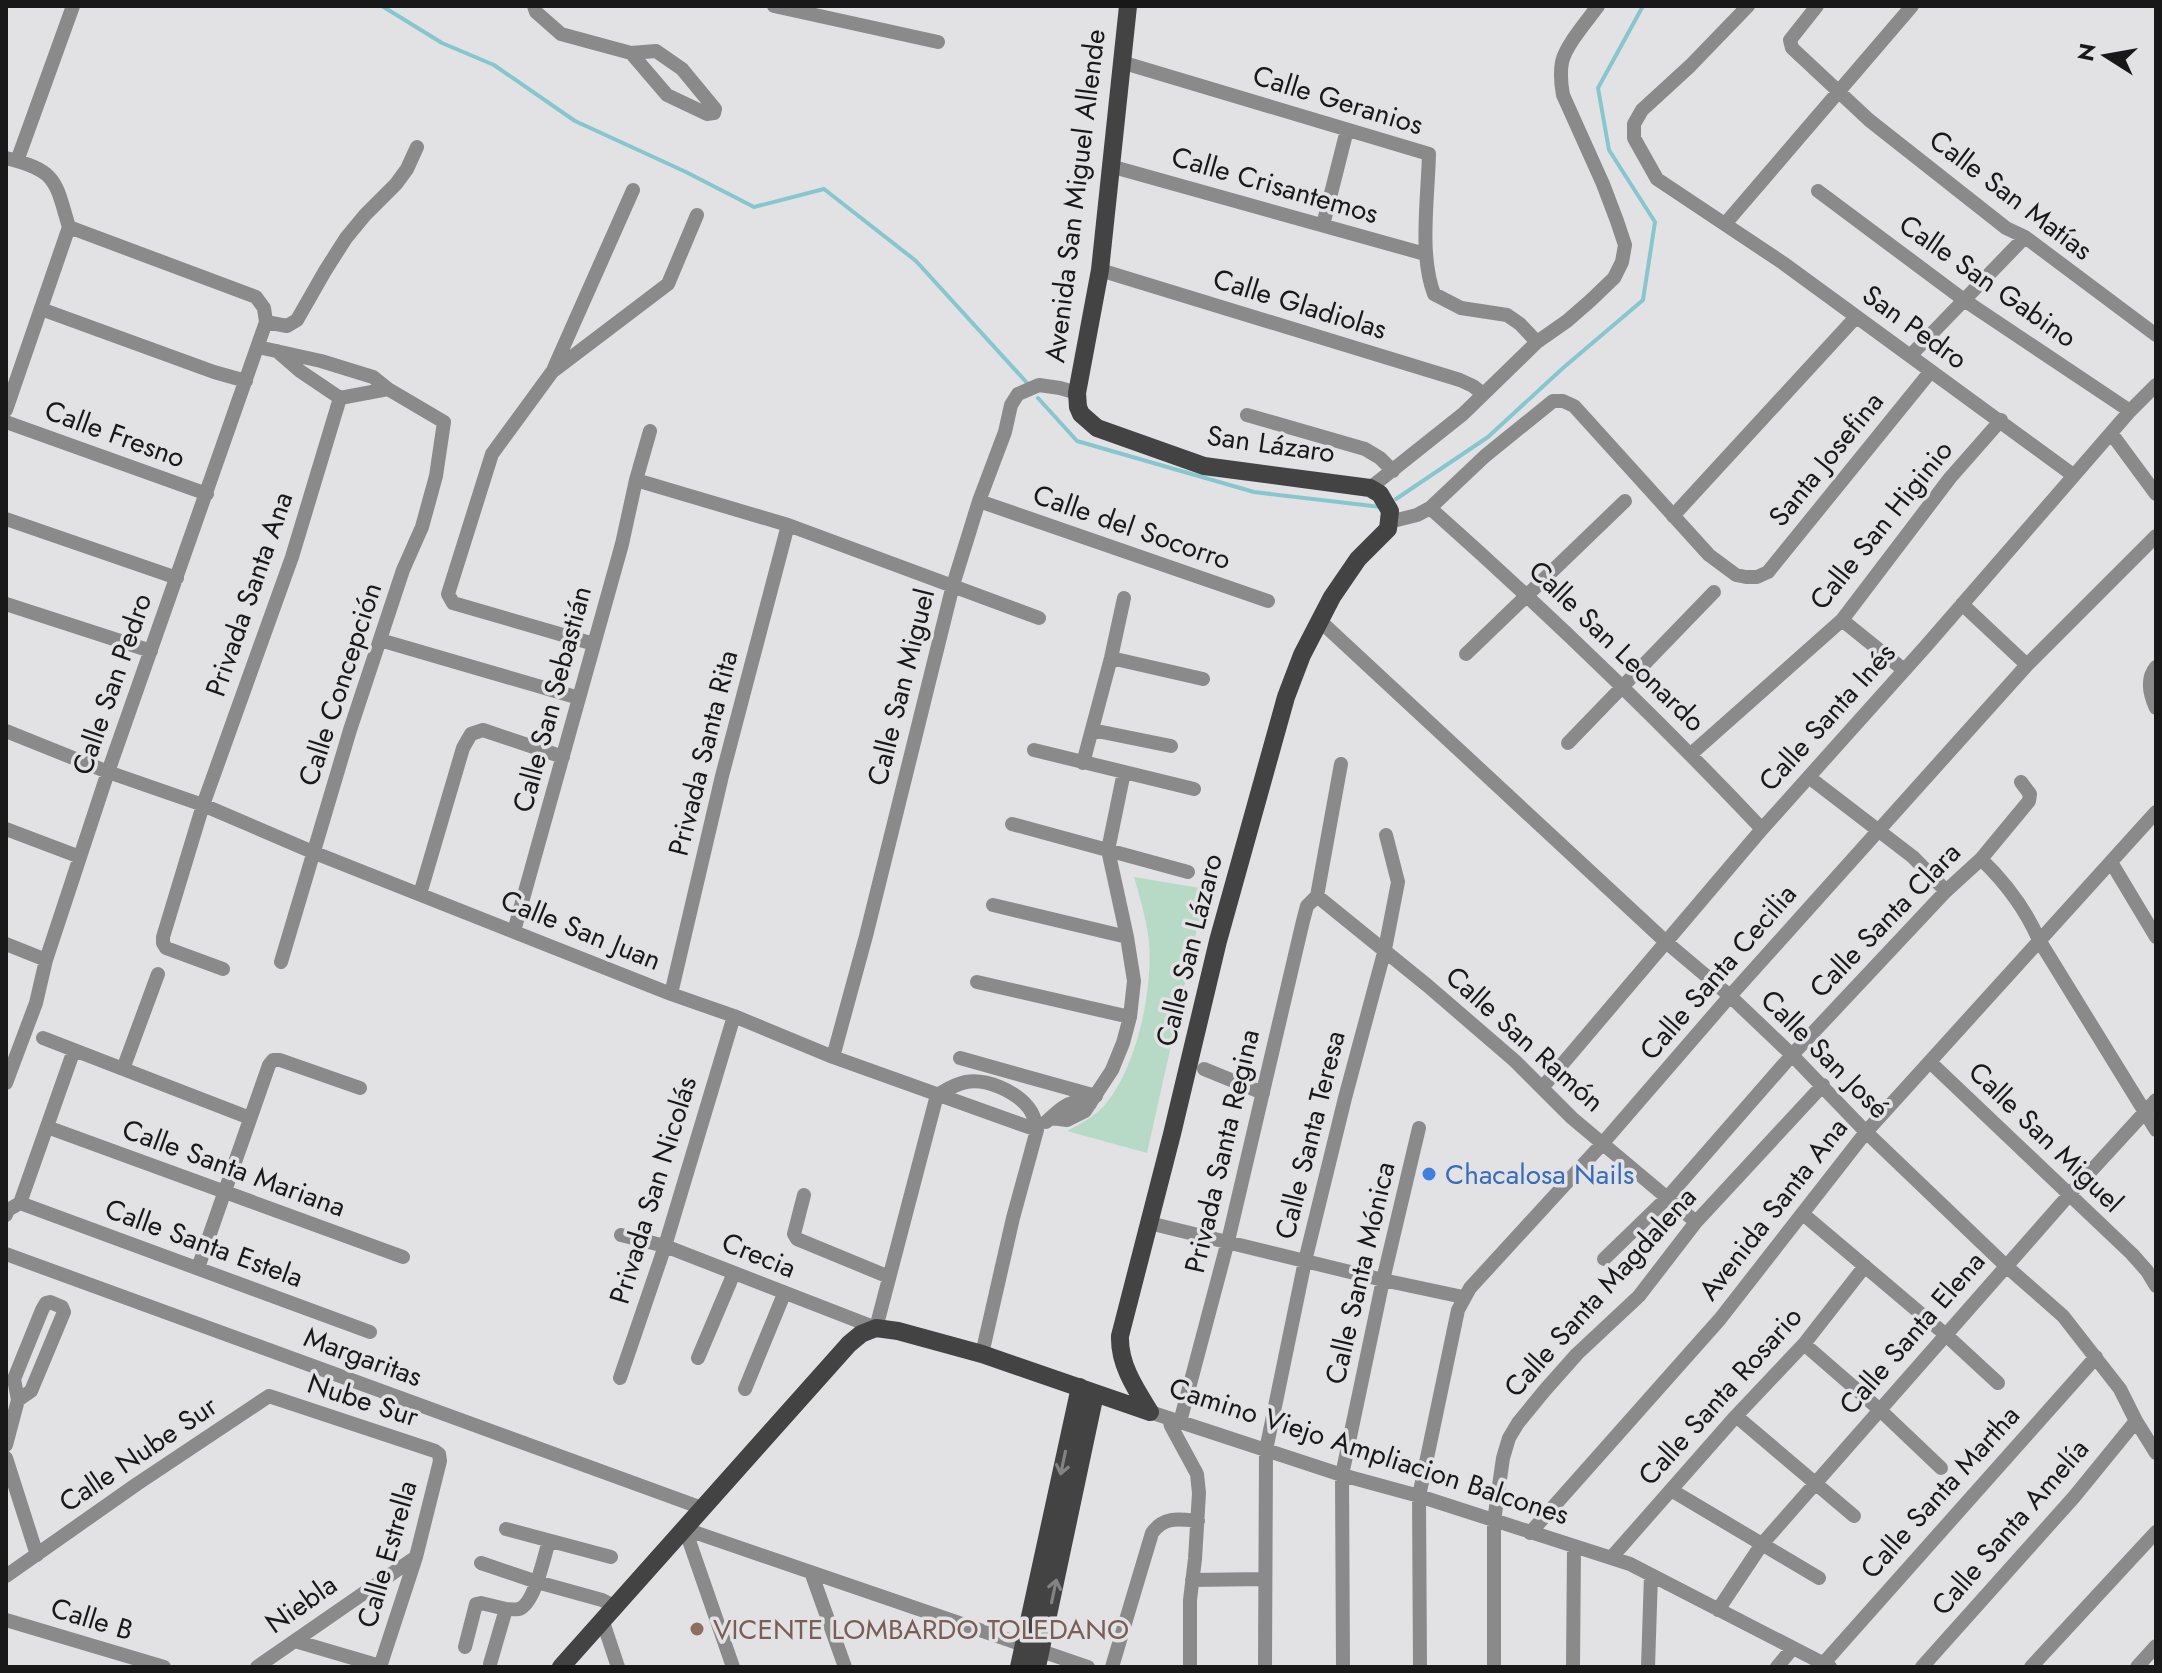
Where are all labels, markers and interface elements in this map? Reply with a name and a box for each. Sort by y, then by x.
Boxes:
north arrow [2066,16,2146,96]
street label: Avenida San Miguel Allende [1034,27,1116,365]
text: N [2069,41,2104,64]
street label: Calle Geranios [1248,55,1428,145]
street label: Calle San Matías [1921,120,2101,270]
street label: Calle Crisantemos [1167,136,1383,234]
street label: Calle San Gabino [1891,204,2085,358]
street label: Calle Gladiolas [1208,258,1392,350]
street label: San Pedro [1854,275,1976,379]
street label: Santa Josefina [1759,383,1893,535]
street label: Calle Fresno [39,390,191,478]
street label: San Lázaro [1204,415,1338,473]
street label: Calle San Higinio [1800,431,1962,619]
street label: Calle del Socorro [1027,474,1237,580]
street label: Privada Santa Ana [195,486,303,702]
street label: Calle San Leonardo [1519,551,1715,741]
street label: Calle Concepción [288,577,392,791]
street label: Calle San Sebastián [502,581,602,817]
street label: Calle San Miguel [857,584,945,790]
street label: Calle San Pedro [62,588,162,780]
street label: Calle Santa Inés [1749,634,1905,800]
street label: Privada Santa Rita [658,646,748,860]
street label: Calle Santa Clara [1800,833,1970,1007]
street label: Calle San Lázaro [1145,849,1233,1051]
street label: Calle Santa Cecilia [1630,875,1806,1069]
street label: Calle San Juan [495,879,667,981]
street label: Calle San Ramón [1437,956,1613,1122]
street label: Calle San José [1751,980,1899,1128]
street label: Privada Santa Regina [1174,1025,1270,1277]
street label: Calle Santa Teresa [1264,1026,1356,1244]
street label: Calle San Miguel [1959,1052,2133,1222]
street label: Privada San Nicolás [599,1071,707,1309]
street label: Calle Santa Mariana [117,1109,351,1227]
street label: Avenida Santa Ana [1689,1109,1857,1309]
place label: Chacalosa Nails [1445,1154,1634,1195]
street label: Calle Santa Mónica [1314,1158,1406,1388]
marker: Chacalosa Nails [1420,1165,1438,1183]
street label: Calle Santa Magdalena [1494,1178,1706,1406]
street label: Calle Santa Estela [99,1188,309,1298]
street label: Crecia [716,1222,802,1288]
street label: Calle Santa Elena [1829,1242,1995,1424]
street label: Calle Santa Rosario [1628,1297,1812,1495]
street label: Margaritas [298,1317,428,1397]
street label: Nube Sur [302,1363,424,1437]
street label: Camino Viejo Ampliacion Balcones [1164,1367,1574,1535]
street label: Calle Nube Sur [51,1386,226,1522]
street label: Calle Santa Martha [1851,1396,2029,1588]
street label: Calle Santa Amelía [1922,1430,2098,1624]
one-way arrow [1055,1450,1070,1476]
street label: Calle Estrella [346,1475,428,1633]
street label: Niebla [257,1564,345,1644]
one-way arrow [1047,1578,1062,1604]
street label: Calle B [46,1587,138,1651]
place label: VICENTE LOMBARDO TOLEDANO [713,1609,1129,1650]
marker: VICENTE LOMBARDO TOLEDANO [688,1620,706,1638]

